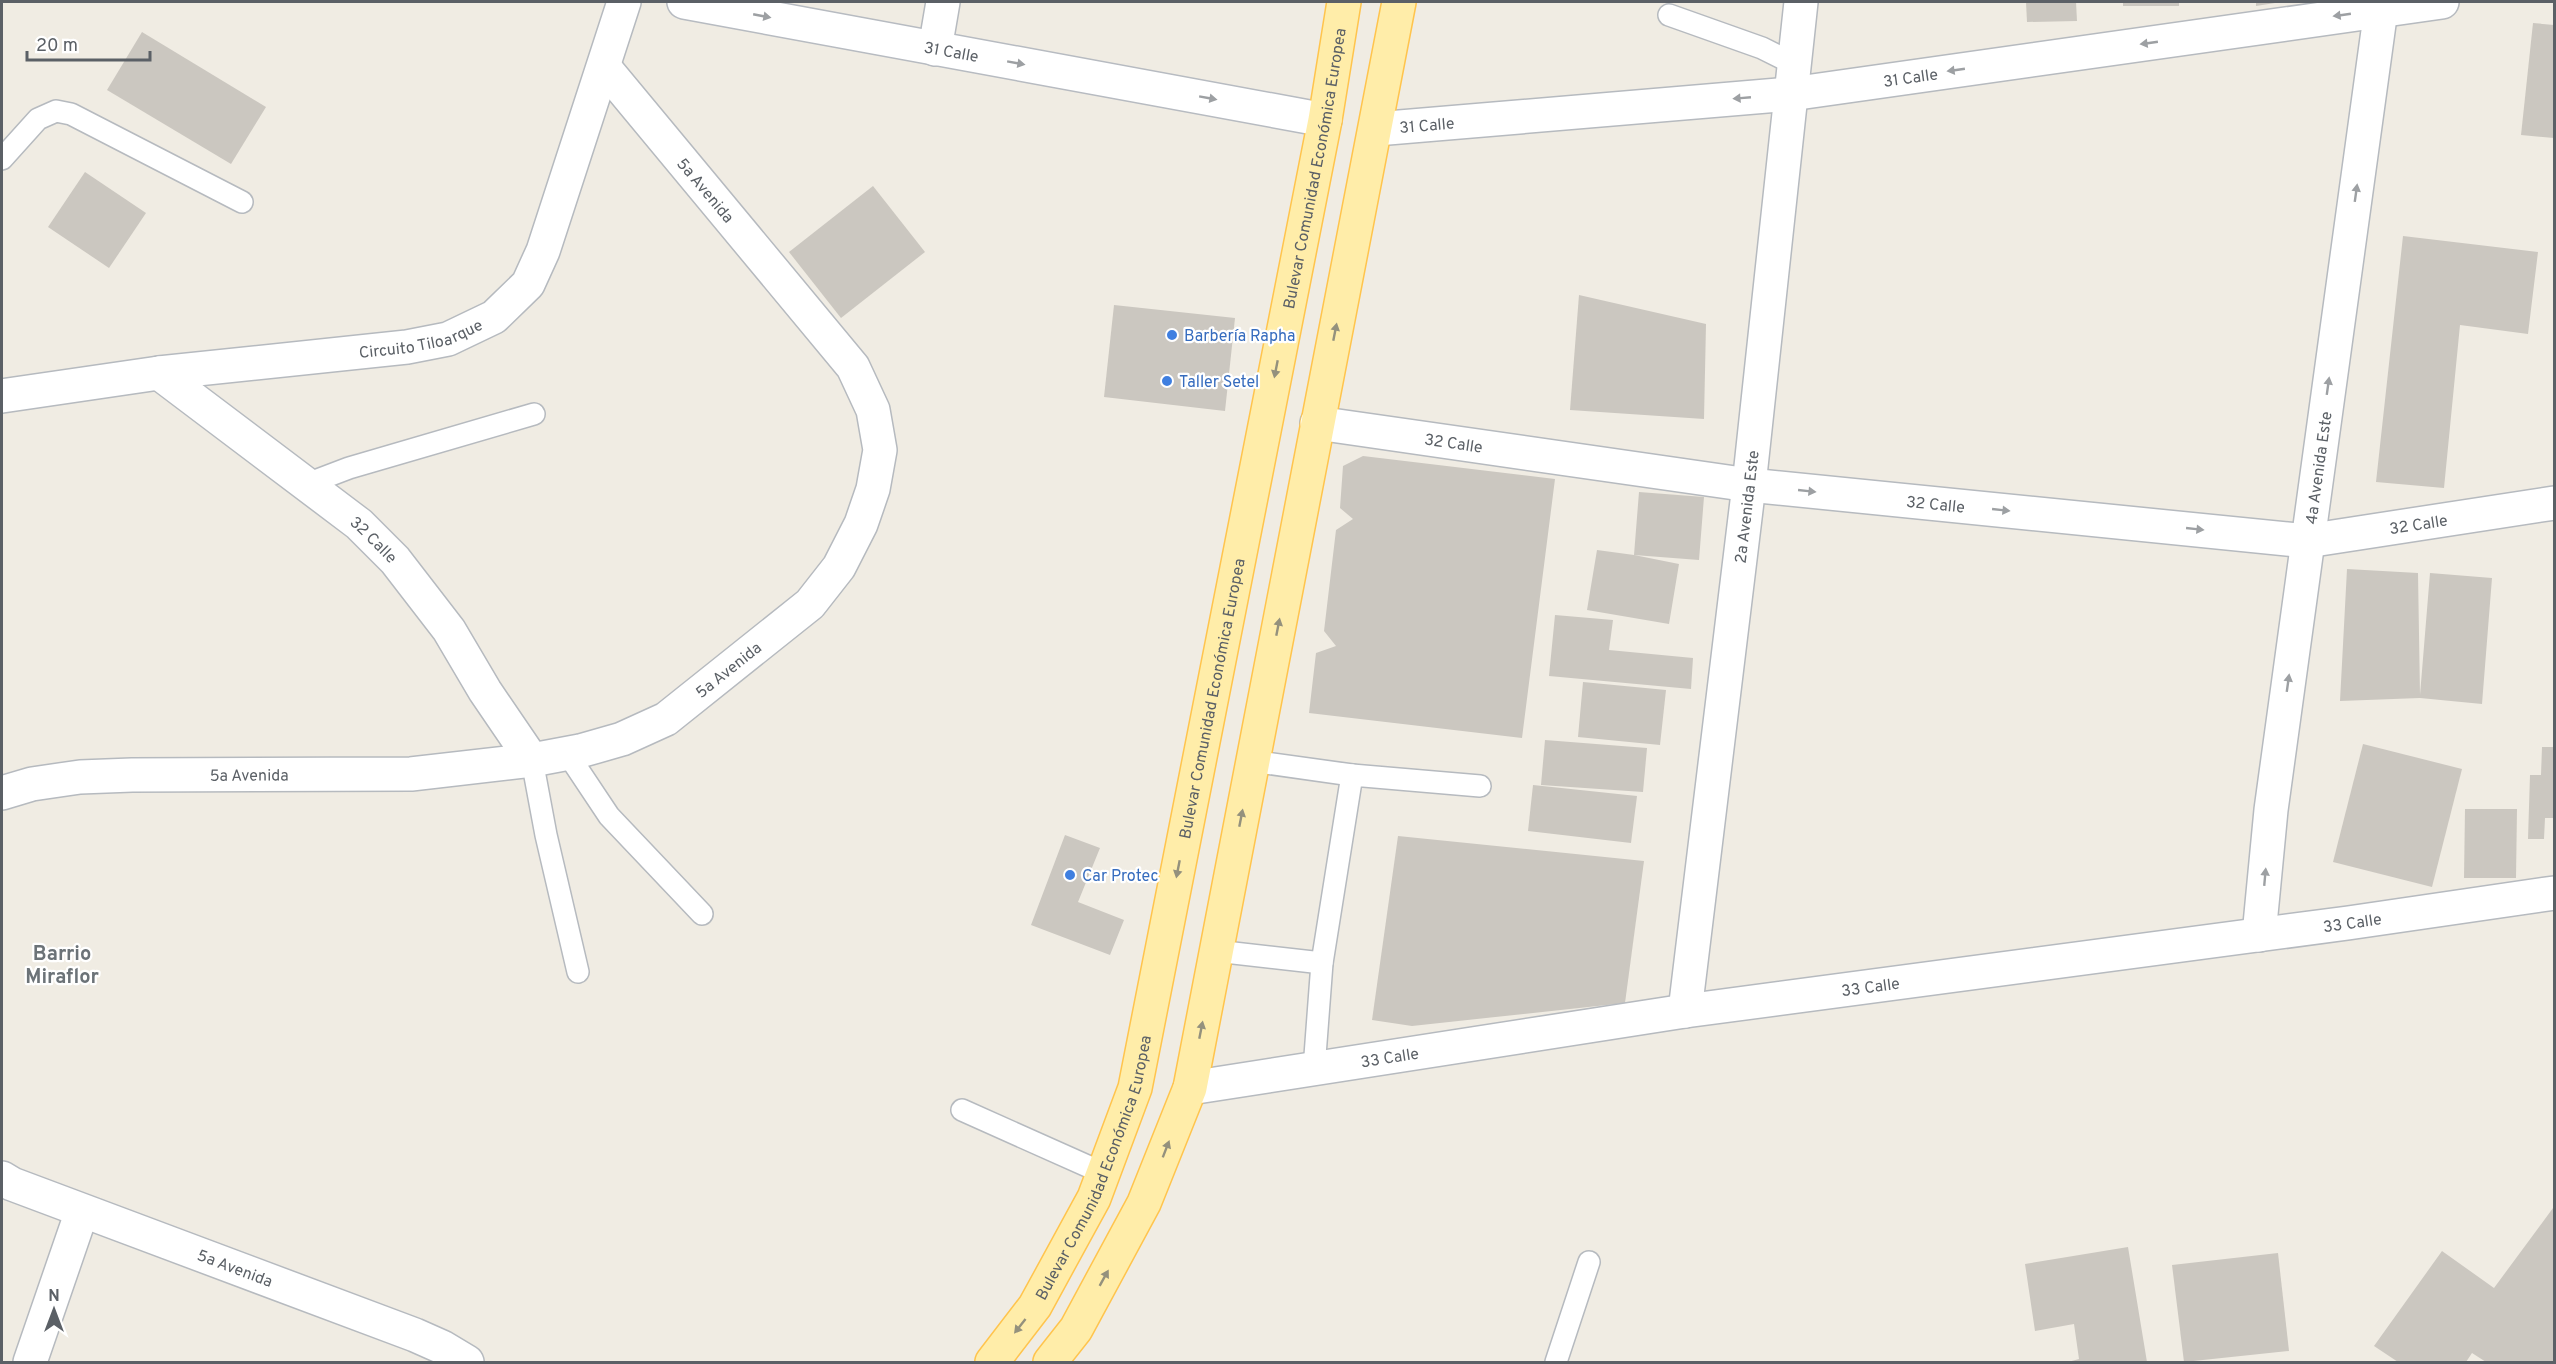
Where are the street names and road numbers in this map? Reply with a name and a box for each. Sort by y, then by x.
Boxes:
street label: Bulevar Comunidad Económica Europea [1280,27,1352,311]
street label: 31 Calle [922,38,980,68]
street label: 31 Calle [1882,65,1939,93]
street label: 31 Calle [1399,114,1455,139]
street label: 5a Avenida [671,155,737,228]
street label: Circuito Tiloarque [358,316,486,364]
street label: 4a Avenida Este [2302,410,2338,526]
street label: 32 Calle [1423,431,1484,459]
street label: 2a Avenida Este [1732,449,1765,565]
street label: 32 Calle [1905,493,1966,519]
street label: 32 Calle [2388,511,2449,540]
street label: 32 Calle [345,513,401,568]
street label: Bulevar Comunidad Económica Europea [1176,557,1251,841]
street label: 5a Avenida [692,639,766,703]
street label: 5a Avenida [210,766,289,787]
street label: 33 Calle [2322,910,2383,938]
street label: 33 Calle [1840,975,1901,1002]
street label: Bulevar Comunidad Económica Europea [1032,1034,1157,1304]
street label: 33 Calle [1359,1045,1421,1073]
street label: 5a Avenida [194,1246,275,1293]

